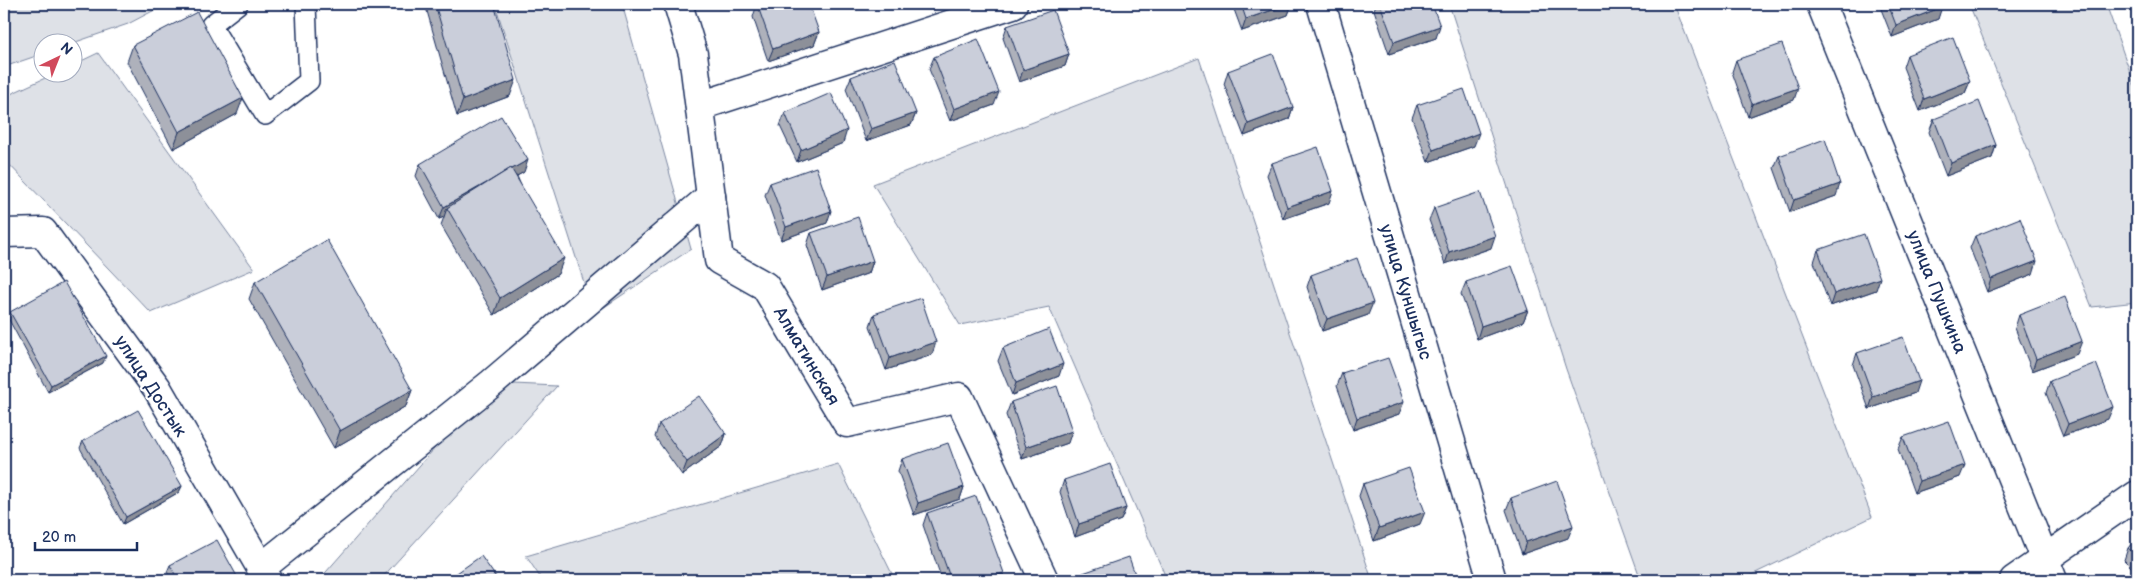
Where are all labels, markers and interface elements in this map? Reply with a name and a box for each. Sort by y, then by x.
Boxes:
north arrow [32,32,82,82]
text: N [57,39,76,59]
street label: улица Куншыгыс [1375,222,1436,362]
street label: улица Пушкина [1902,228,1971,357]
street label: Алматинская [768,302,844,409]
street label: улица Достык [110,332,191,441]
scale bar [35,519,138,551]
text: 20 m [42,528,76,547]

